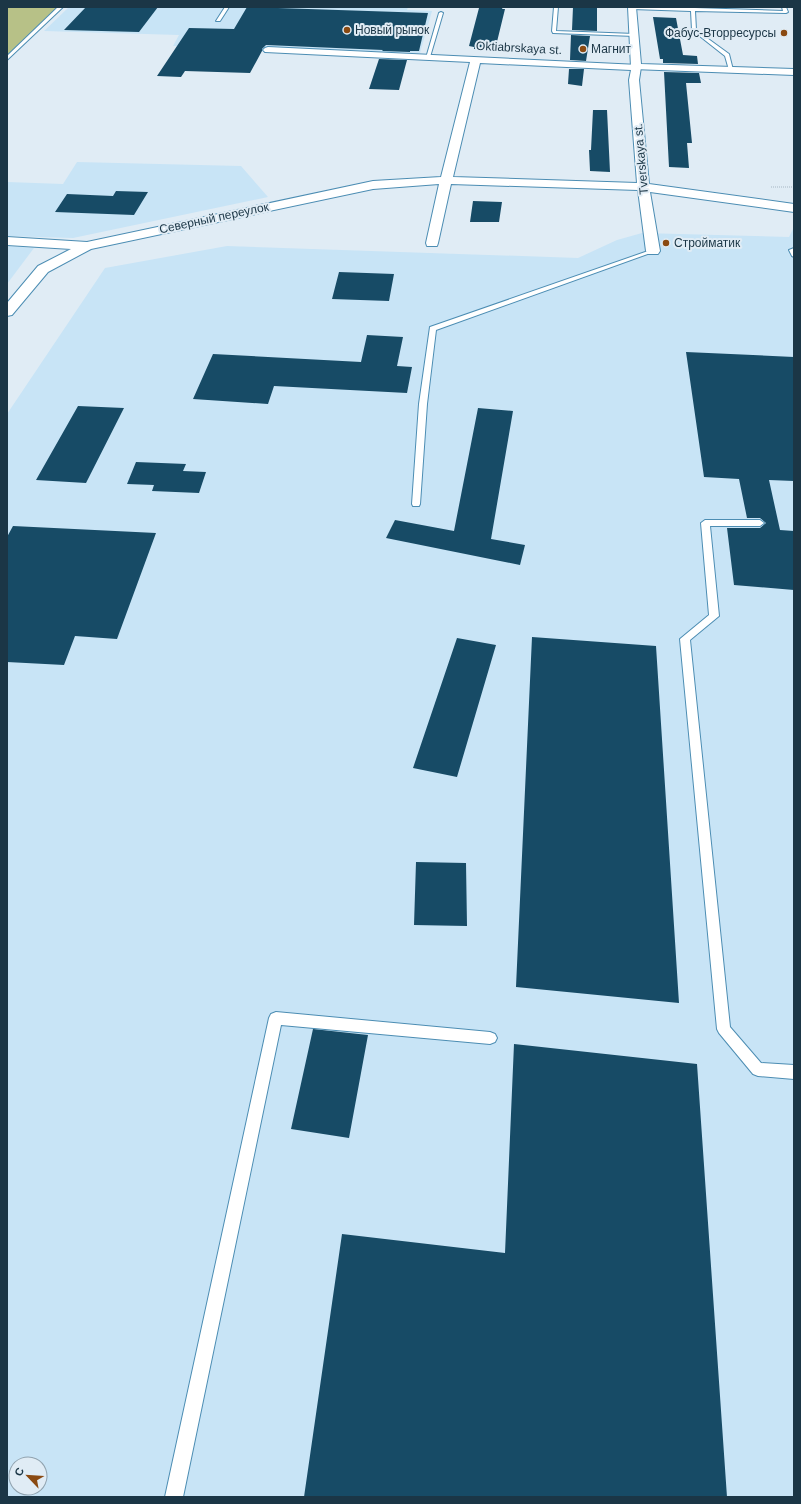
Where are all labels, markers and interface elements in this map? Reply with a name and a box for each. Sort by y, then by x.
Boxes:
place label: Новый рынок [355,23,430,37]
marker: Новый рынок [342,25,352,35]
place label: Фабус-Вторресурсы [665,26,776,40]
marker: Фабус-Вторресурсы [779,28,789,38]
street label: Oktiabrskaya st. [476,39,562,57]
place label: Магнит [591,42,632,56]
marker: Магнит [578,44,588,54]
street label: Tverskaya st. [631,123,651,195]
street label: Северный переулок [158,199,271,236]
place label: Стройматик [674,236,741,250]
marker: Стройматик [661,238,671,248]
north arrow [8,1456,48,1496]
text: С [12,1466,26,1478]

